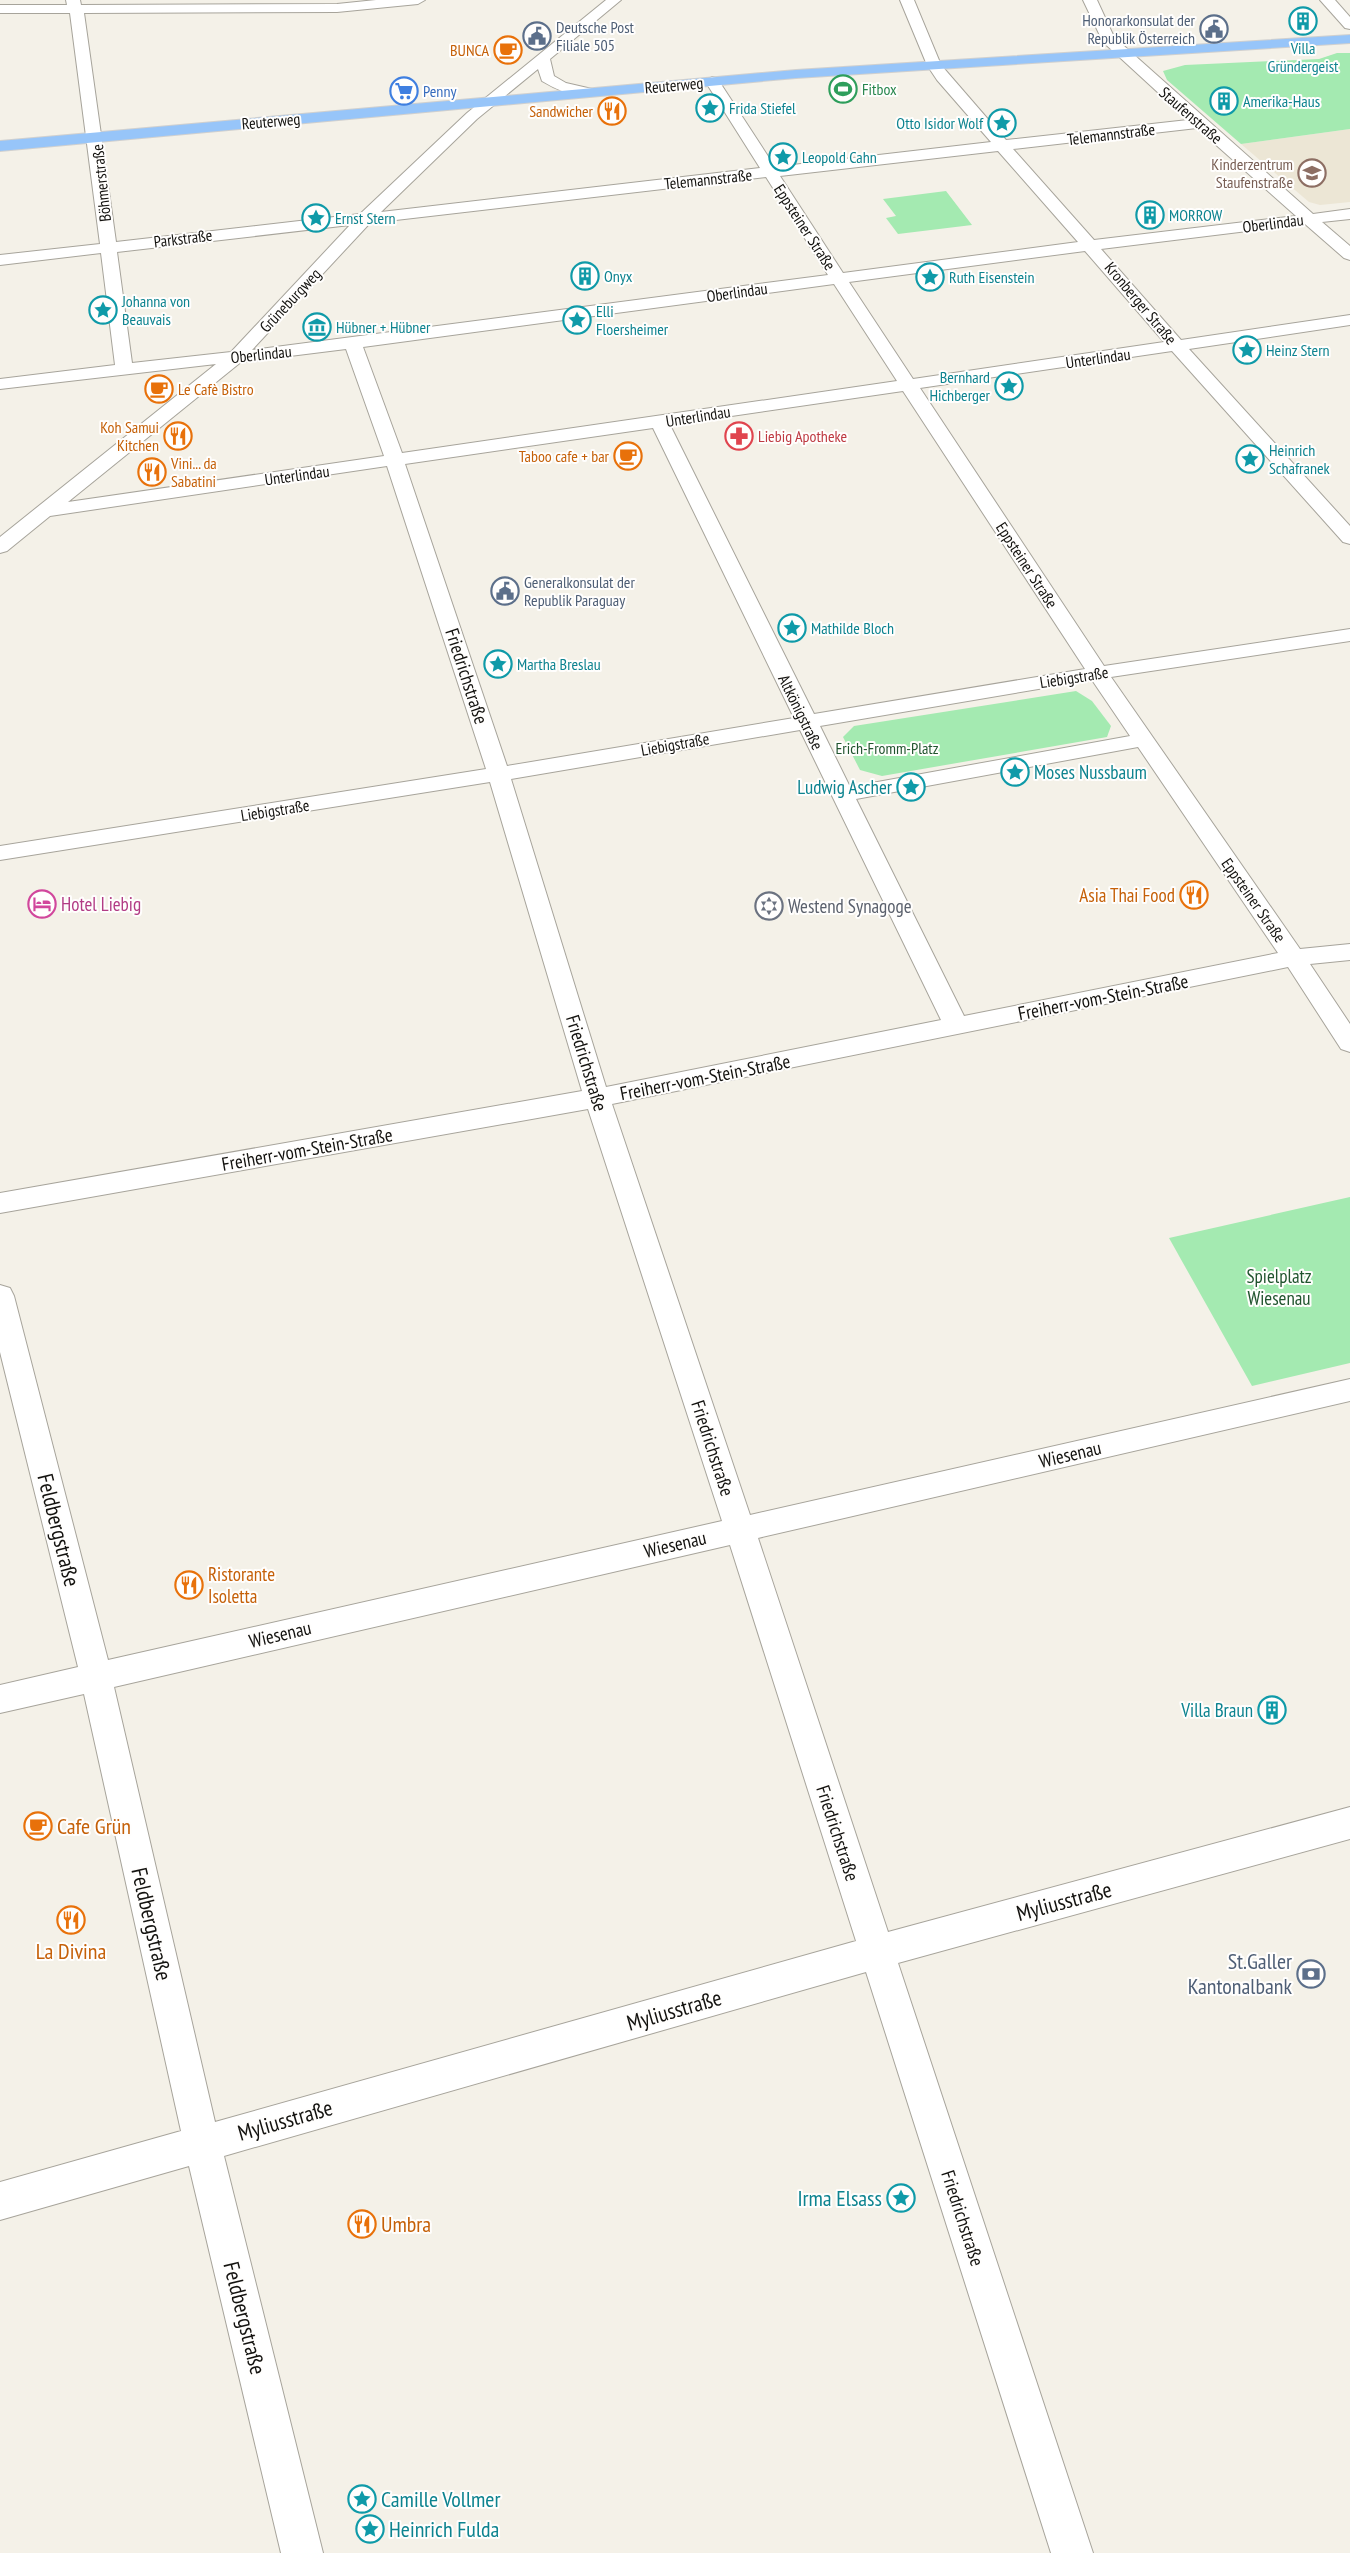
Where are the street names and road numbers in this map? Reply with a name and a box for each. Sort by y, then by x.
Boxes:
street label: Reuterweg [644,72,704,98]
street label: Staufenstraße [1155,82,1227,148]
street label: Reuterweg [241,108,301,134]
street label: Telemannstraße [1066,119,1156,149]
street label: Böhmerstraße [87,143,115,223]
street label: Telemannstraße [663,164,753,194]
street label: Eppsteiner Straße [770,180,840,274]
street label: Oberlindau [1241,209,1305,237]
street label: Parkstraße [153,224,213,252]
street label: Kronberger Straße [1101,258,1181,348]
street label: Grüneburgweg [255,264,325,336]
street label: Oberlindau [705,278,769,306]
street label: Oberlindau [230,341,293,367]
street label: Unterlindau [1064,344,1132,372]
street label: Unterlindau [664,401,732,431]
street label: Unterlindau [263,461,331,489]
street label: Eppsteiner Straße [992,518,1062,612]
street label: Friedrichstraße [440,625,494,727]
street label: Liebigstraße [1038,662,1110,692]
street label: Altkönigstraße [774,671,828,753]
street label: Liebigstraße [639,728,711,760]
street label: Liebigstraße [239,795,311,825]
street label: Eppsteiner Straße [1218,854,1290,946]
street label: Freiherr-vom-Stein-Straße [1016,969,1190,1025]
street label: Friedrichstraße [561,1012,613,1114]
street label: Freiherr-vom-Stein-Straße [618,1049,792,1105]
street label: Freiherr-vom-Stein-Straße [220,1122,394,1176]
street label: Friedrichstraße [686,1397,740,1499]
street label: Wiesenau [1037,1435,1103,1473]
street label: Feldbergstraße [31,1471,87,1589]
street label: Wiesenau [642,1525,708,1563]
street label: Wiesenau [247,1615,313,1653]
street label: Friedrichstraße [811,1782,865,1884]
street label: Feldbergstraße [125,1865,179,1983]
street label: Myliusstraße [1013,1875,1115,1927]
street label: Myliusstraße [623,1983,725,2037]
street label: Myliusstraße [234,2093,336,2147]
street label: Friedrichstraße [936,2167,990,2269]
street label: Feldbergstraße [217,2259,273,2377]

